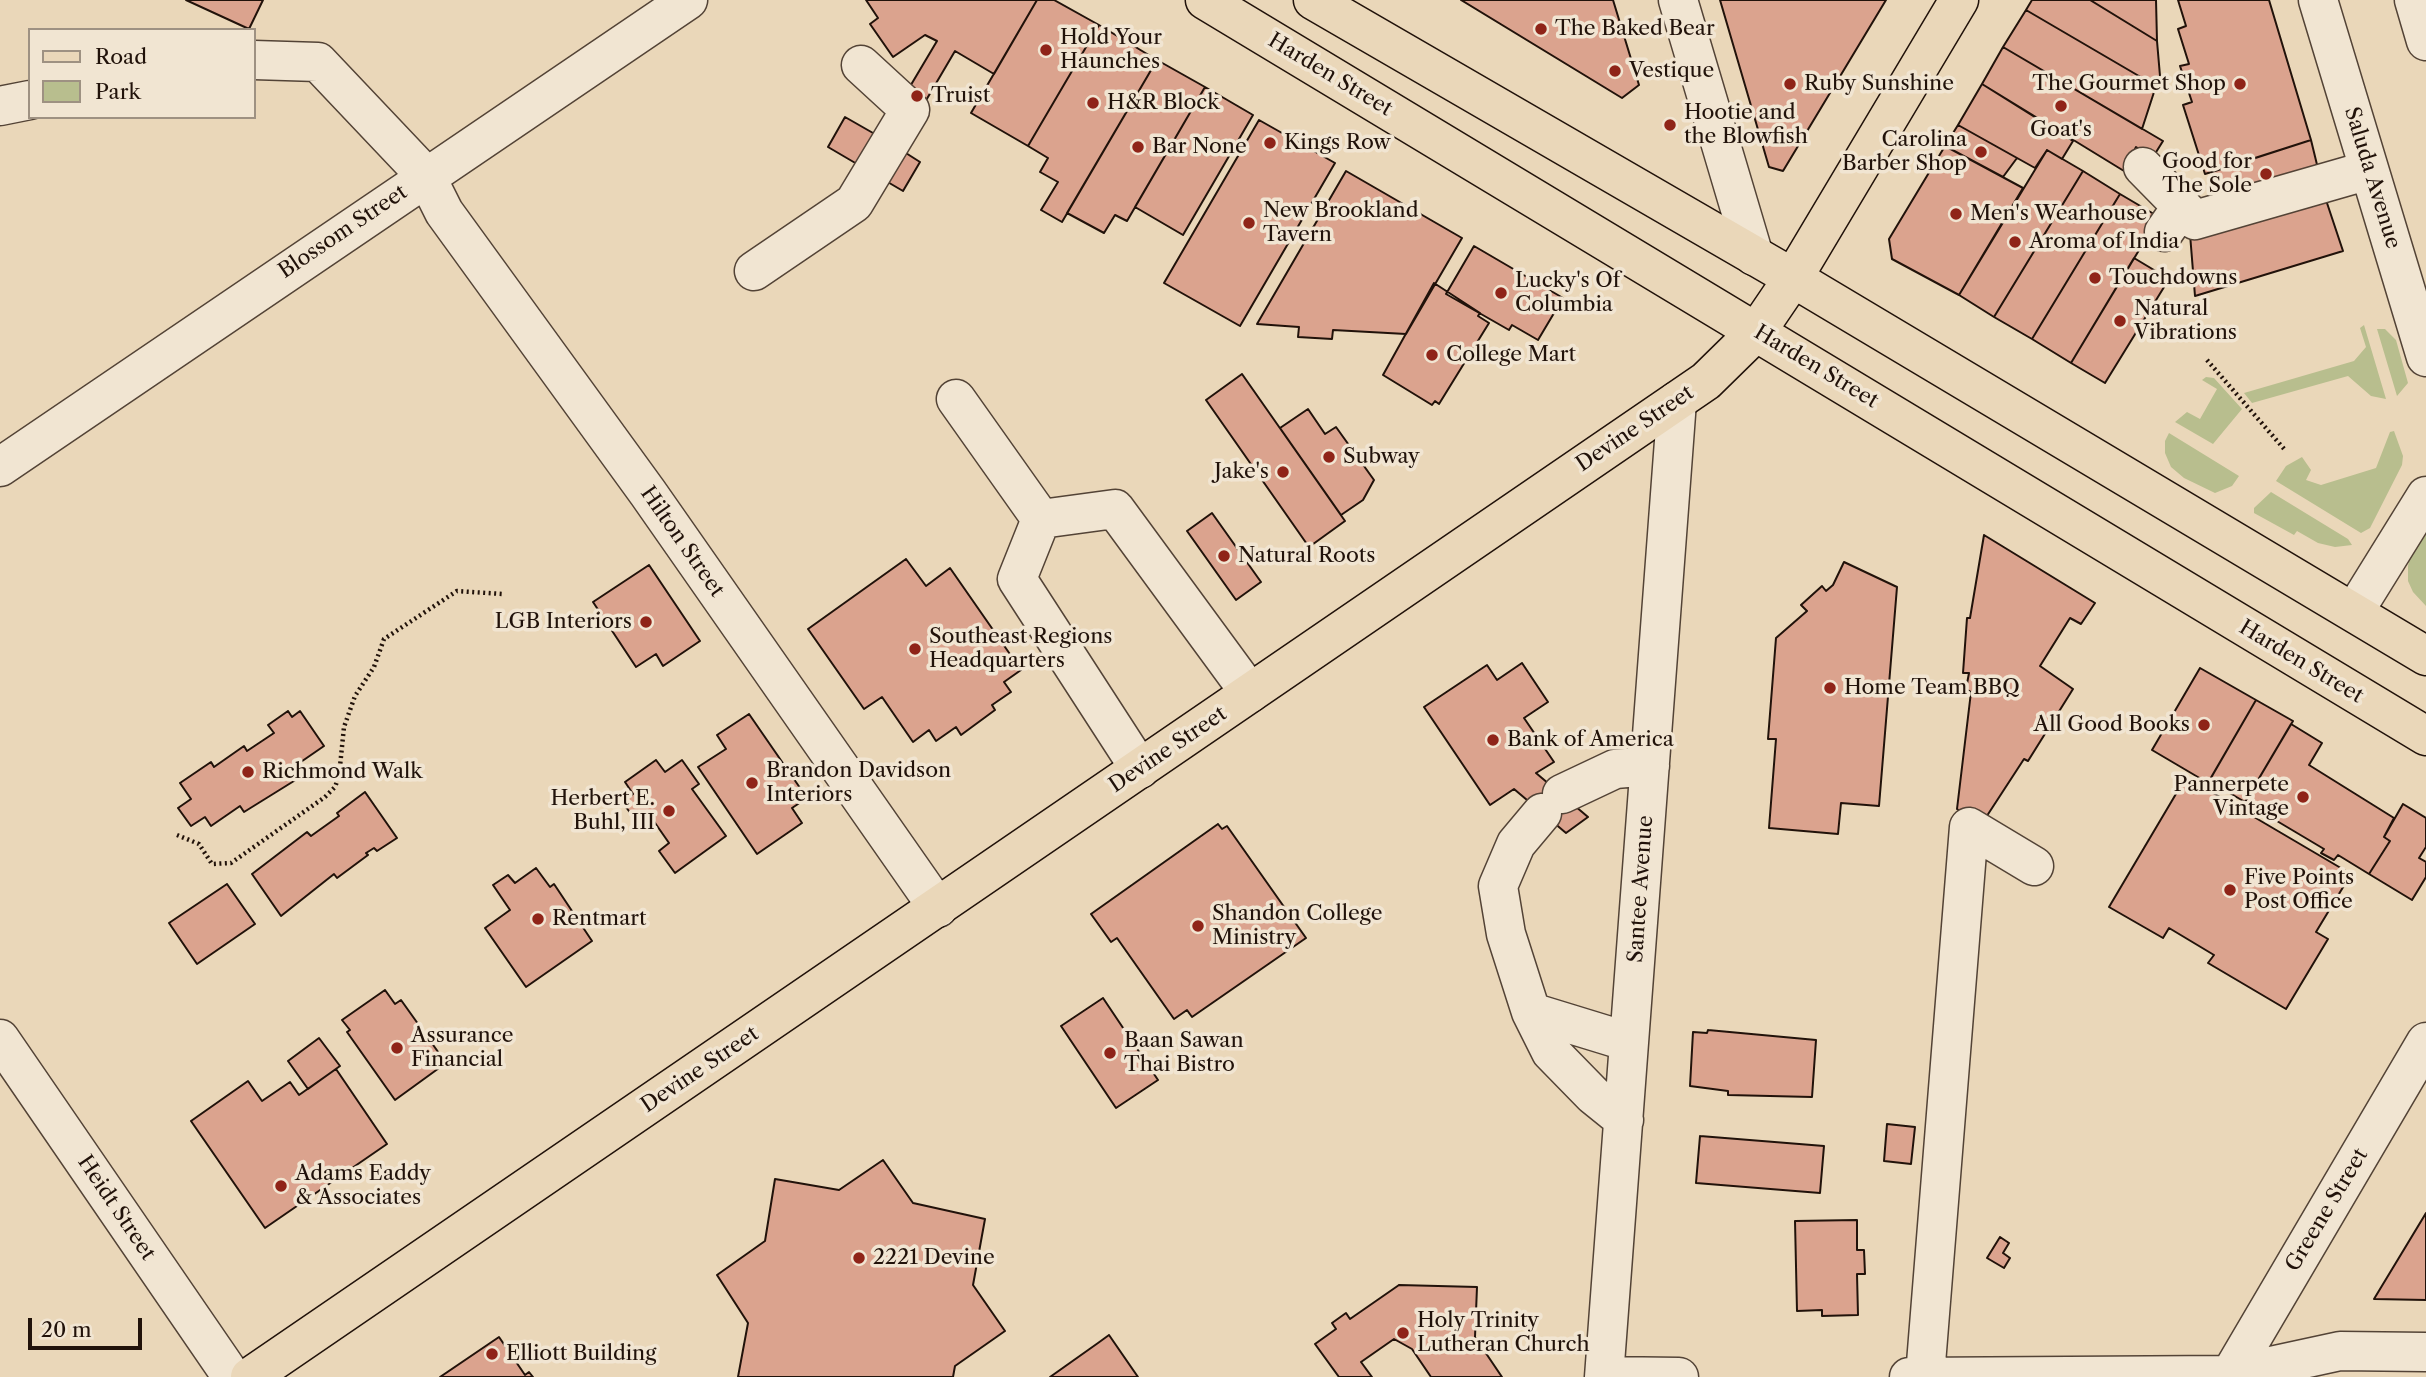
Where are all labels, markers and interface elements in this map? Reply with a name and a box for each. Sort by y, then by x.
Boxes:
place label: The Baked Bear [1555,16,1715,42]
marker: The Baked Bear [1533,21,1549,37]
place label: Hold Your Haunches [1060,25,1162,75]
legend [28,28,256,119]
street label: Harden Street [1263,28,1397,122]
marker: Hold Your Haunches [1038,42,1054,58]
text: Road [95,44,147,69]
place label: Vestique [1629,58,1714,84]
marker: Vestique [1607,63,1623,79]
place label: Ruby Sunshine [1804,71,1954,97]
place label: The Gourmet Shop [2032,71,2226,97]
marker: Ruby Sunshine [1782,76,1798,92]
marker: The Gourmet Shop [2232,76,2248,92]
text: Park [95,79,141,104]
place label: Truist [931,83,990,109]
marker: Truist [909,88,925,104]
place label: H&R Block [1107,90,1219,116]
marker: H&R Block [1085,95,1101,111]
marker: Goat's [2053,98,2069,114]
place label: Hootie and the Blowfish [1684,100,1808,150]
street label: Saluda Avenue [2338,104,2406,252]
marker: Hootie and the Blowfish [1662,117,1678,133]
place label: Goat's [2030,117,2092,143]
place label: Carolina Barber Shop [1842,127,1967,177]
place label: Kings Row [1284,130,1391,156]
place label: Bar None [1152,134,1247,160]
marker: Kings Row [1262,135,1278,151]
marker: Bar None [1130,139,1146,155]
marker: Carolina Barber Shop [1973,144,1989,160]
place label: Good for The Sole [2162,149,2252,199]
marker: Good for The Sole [2258,166,2274,182]
street label: Blossom Street [274,180,412,284]
place label: New Brookland Tavern [1263,198,1419,248]
place label: Men's Wearhouse [1970,201,2147,227]
marker: Men's Wearhouse [1948,206,1964,222]
marker: New Brookland Tavern [1241,215,1257,231]
place label: Aroma of India [2029,229,2179,255]
marker: Aroma of India [2007,234,2023,250]
place label: Touchdowns [2109,265,2237,291]
place label: Lucky's Of Columbia [1515,268,1620,318]
marker: Touchdowns [2087,270,2103,286]
marker: Lucky's Of Columbia [1493,285,1509,301]
place label: Natural Vibrations [2134,296,2237,346]
marker: Natural Vibrations [2112,313,2128,329]
street label: Harden Street [1749,320,1883,414]
place label: College Mart [1446,342,1576,368]
marker: College Mart [1424,347,1440,363]
street label: Devine Street [1572,380,1698,478]
place label: Subway [1343,444,1420,470]
marker: Subway [1321,449,1337,465]
place label: Jake's [1214,459,1269,485]
marker: Jake's [1275,464,1291,480]
street label: Hilton Street [635,482,729,602]
place label: Natural Roots [1238,543,1375,569]
marker: Natural Roots [1216,548,1232,564]
place label: LGB Interiors [495,609,632,635]
marker: LGB Interiors [638,614,654,630]
street label: Harden Street [2234,615,2368,709]
place label: Southeast Regions Headquarters [929,624,1112,674]
marker: Southeast Regions Headquarters [907,641,923,657]
place label: Home Team BBQ [1844,675,2020,701]
marker: Home Team BBQ [1822,680,1838,696]
street label: Devine Street [1105,701,1231,799]
place label: All Good Books [2034,712,2190,738]
marker: All Good Books [2196,717,2212,733]
place label: Bank of America [1507,727,1674,753]
marker: Bank of America [1485,732,1501,748]
place label: Brandon Davidson Interiors [766,758,951,808]
place label: Richmond Walk [262,759,422,785]
marker: Richmond Walk [240,764,256,780]
place label: Pannerpete Vintage [2174,772,2289,822]
marker: Brandon Davidson Interiors [744,775,760,791]
place label: Herbert E. Buhl, III [551,786,655,836]
marker: Pannerpete Vintage [2295,789,2311,805]
marker: Herbert E. Buhl, III [661,803,677,819]
street label: Santee Avenue [1623,814,1659,964]
place label: Five Points Post Office [2244,865,2354,915]
marker: Five Points Post Office [2222,882,2238,898]
place label: Shandon College Ministry [1212,901,1382,951]
place label: Rentmart [552,906,646,932]
marker: Rentmart [530,911,546,927]
marker: Shandon College Ministry [1190,918,1206,934]
street label: Devine Street [637,1021,763,1119]
place label: Assurance Financial [411,1023,514,1073]
place label: Baan Sawan Thai Bistro [1124,1028,1244,1078]
marker: Assurance Financial [389,1040,405,1056]
marker: Baan Sawan Thai Bistro [1102,1045,1118,1061]
street label: Greene Street [2280,1144,2374,1276]
street label: Heidt Street [72,1151,160,1265]
place label: Adams Eaddy & Associates [295,1161,431,1211]
marker: Adams Eaddy & Associates [273,1178,289,1194]
place label: 2221 Devine [873,1245,995,1271]
marker: 2221 Devine [851,1250,867,1266]
scale bar [32,1304,145,1348]
place label: Holy Trinity Lutheran Church [1417,1308,1590,1358]
text: 20 m [41,1317,92,1342]
marker: Holy Trinity Lutheran Church [1395,1325,1411,1341]
place label: Elliott Building [506,1341,656,1367]
marker: Elliott Building [484,1346,500,1362]

